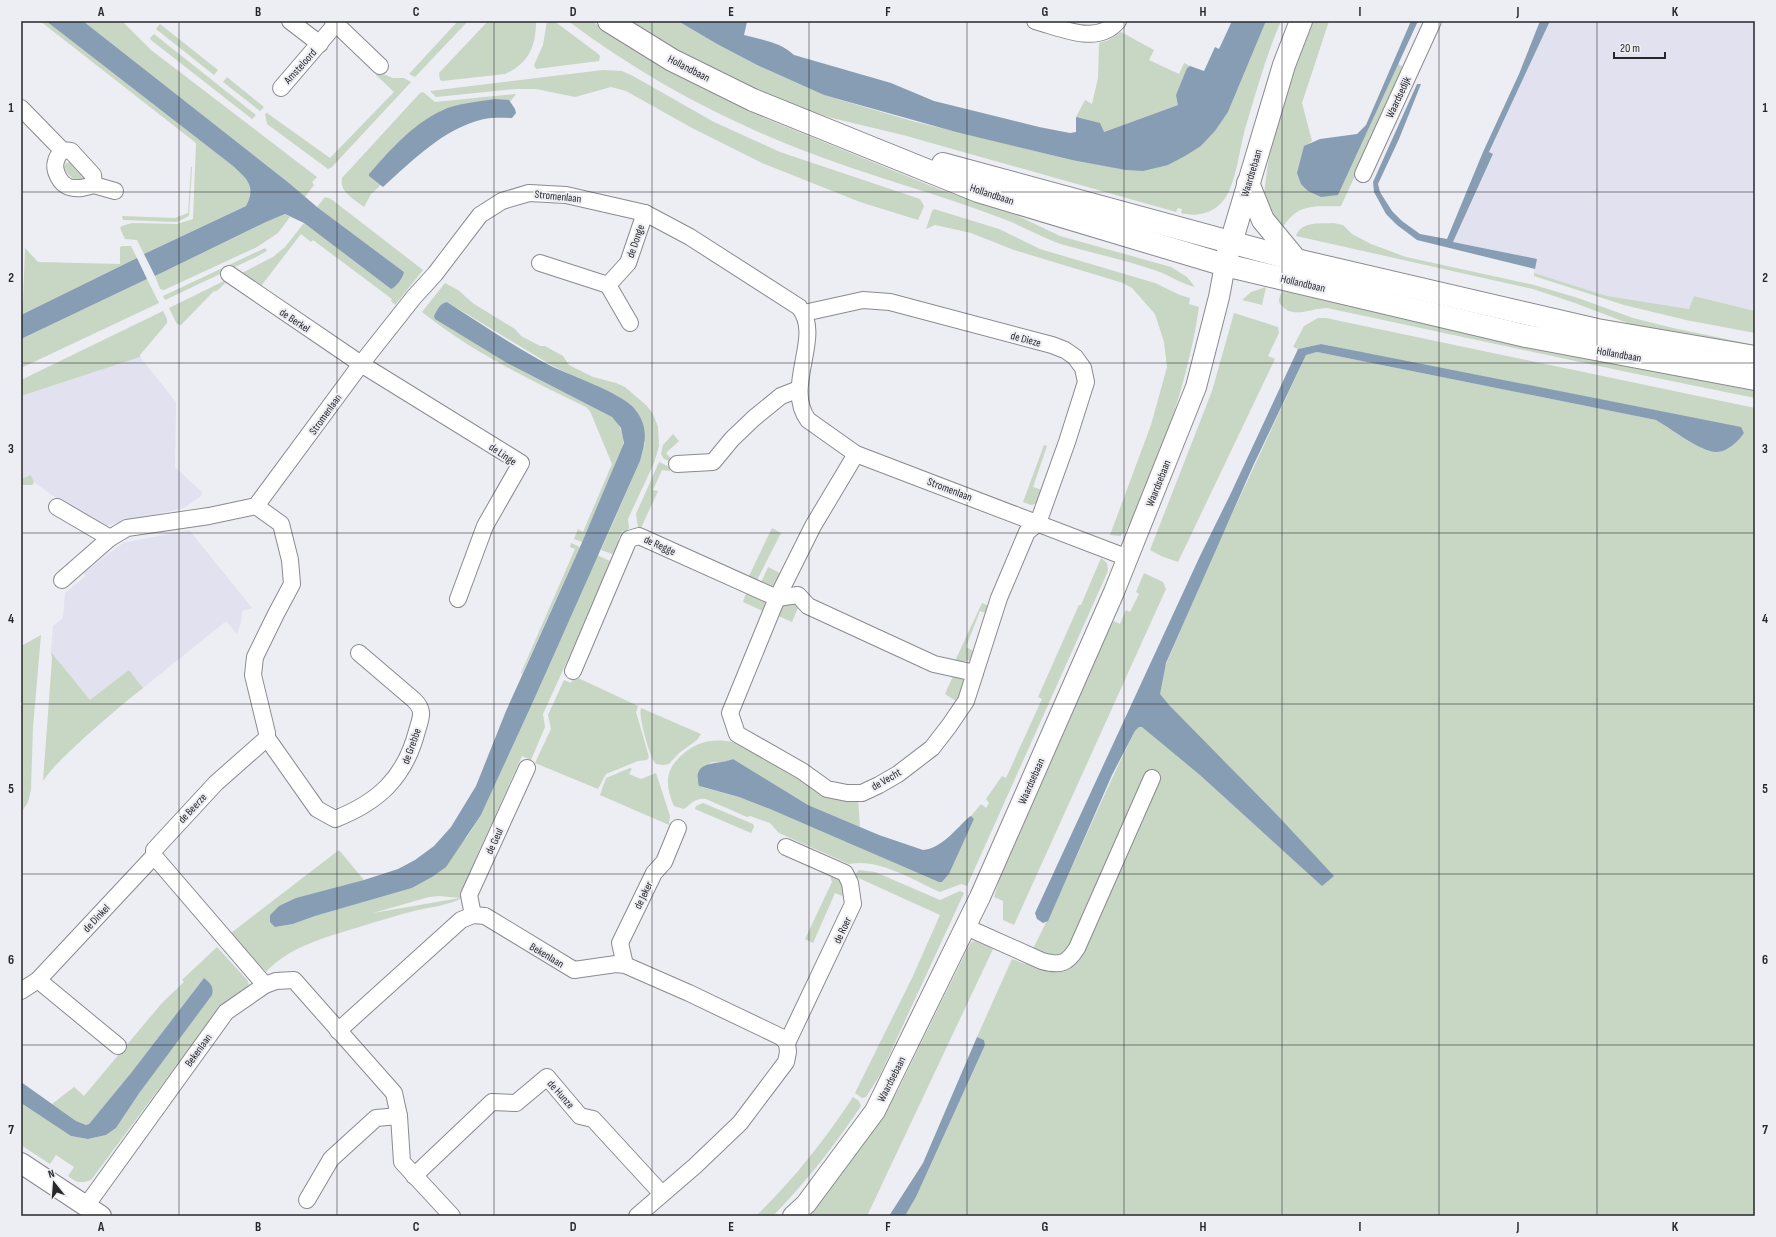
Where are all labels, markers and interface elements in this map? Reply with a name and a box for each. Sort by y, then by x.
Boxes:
text: A [97,4,105,20]
text: B [255,4,261,20]
text: C [413,4,420,20]
text: D [570,4,577,20]
text: E [728,4,734,20]
text: F [885,4,891,20]
text: G [1042,4,1049,20]
text: H [1200,4,1207,20]
text: I [1359,4,1362,20]
text: J [1516,4,1520,20]
text: K [1672,4,1679,20]
scale bar [1614,34,1665,60]
text: 20 m [1620,41,1640,56]
street label: Amsteloord [281,46,320,87]
street label: Hollandbaan [666,52,712,85]
street label: Waardsedijk [1383,74,1414,120]
text: 1 [8,100,14,116]
text: 1 [1762,100,1768,116]
street label: Waardsebaan [1238,148,1265,198]
street label: Hollandbaan [968,181,1016,208]
street label: Stromenlaan [534,188,582,205]
street label: de Donge [624,223,647,259]
text: 2 [8,270,14,286]
text: 2 [1762,270,1768,286]
street label: Hollandbaan [1279,272,1327,295]
street label: de Berkel [277,306,312,335]
street label: de Dieze [1009,329,1042,350]
street label: Hollandbaan [1595,344,1643,365]
street label: Stromenlaan [306,391,345,437]
text: 3 [8,441,14,457]
street label: de Linge [487,441,519,468]
text: 3 [1762,441,1768,457]
street label: Waardsebaan [1143,458,1174,508]
street label: Stromenlaan [926,475,974,504]
street label: de Regge [642,533,678,558]
text: 4 [8,611,14,627]
text: 4 [1762,611,1768,627]
street label: de Grebbe [399,726,424,766]
street label: Waardsebaan [1016,756,1047,806]
street label: de Vecht [869,765,904,793]
text: 5 [8,781,14,797]
text: 5 [1762,781,1768,797]
street label: de Beerze [175,791,209,826]
street label: de Geul [483,826,506,856]
street label: de Jeker [631,879,656,911]
street label: de Dinkel [80,902,113,935]
street label: de Roer [831,915,854,946]
street label: Bekenlaan [527,940,566,971]
text: 6 [8,952,14,968]
text: 6 [1762,952,1768,968]
street label: Bekenlaan [182,1031,215,1069]
street label: Waardsebaan [875,1054,908,1104]
street label: de Hunze [544,1077,577,1111]
text: 7 [8,1122,14,1138]
text: 7 [1762,1122,1768,1138]
north arrow [34,1163,74,1203]
text: N [47,1167,56,1181]
text: A [97,1219,105,1235]
text: B [255,1219,261,1235]
text: C [413,1219,420,1235]
text: D [570,1219,577,1235]
text: E [728,1219,734,1235]
text: F [885,1219,891,1235]
text: G [1042,1219,1049,1235]
text: H [1200,1219,1207,1235]
text: I [1359,1219,1362,1235]
text: J [1516,1219,1520,1235]
text: K [1672,1219,1679,1235]

